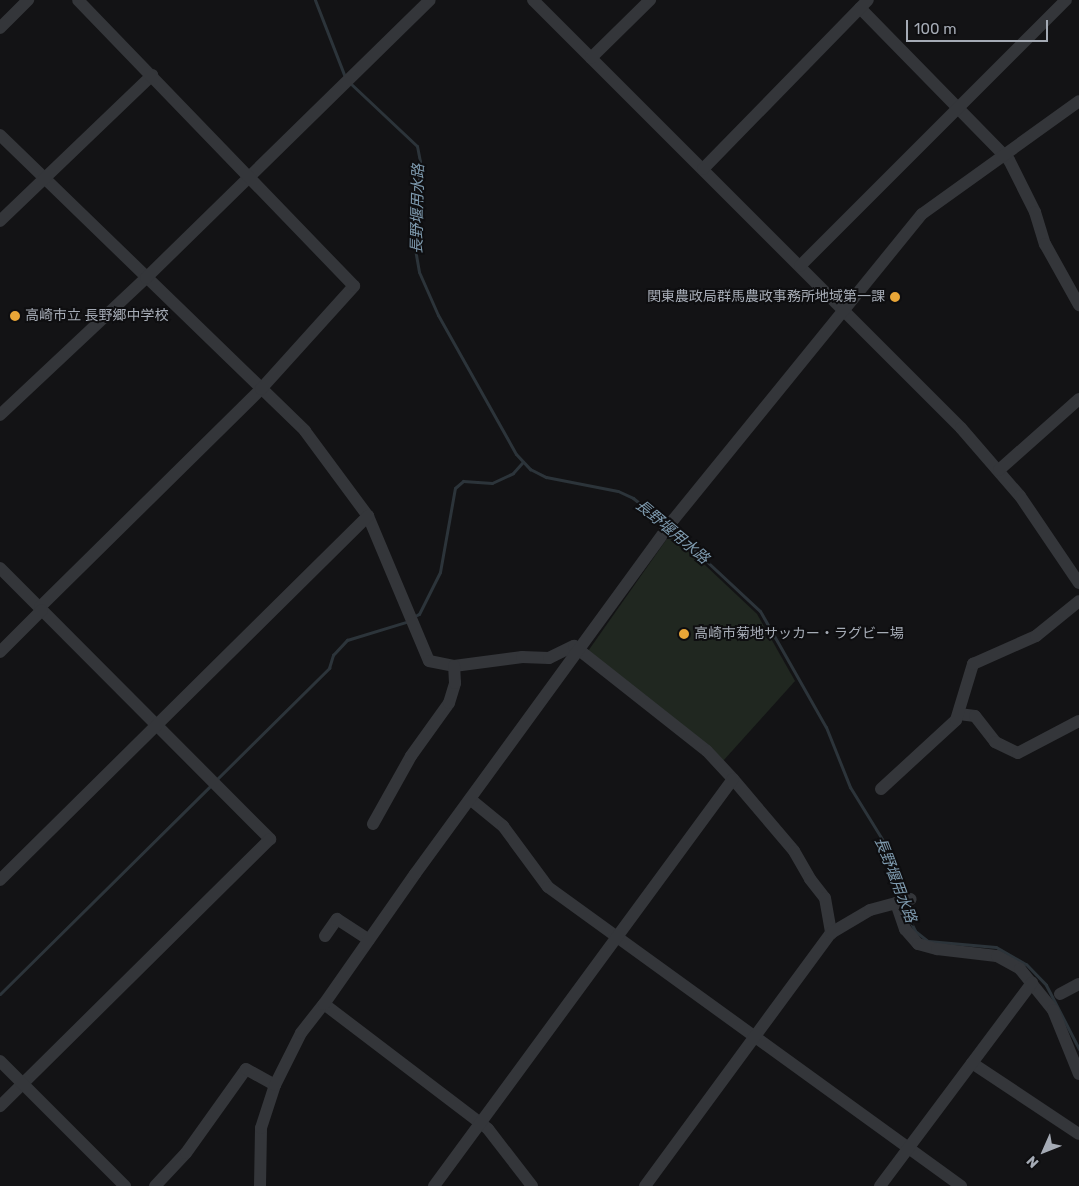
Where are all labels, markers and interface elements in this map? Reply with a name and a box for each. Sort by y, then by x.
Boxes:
scale bar [909,10,1052,42]
text: 100 m [914,20,956,38]
water label: 長野堰用水路 [408,164,428,254]
place label: 関東農政局群馬農政事務所地域第一課 [647,289,885,305]
marker: 関東農政局群馬農政事務所地域第一課 [889,291,901,303]
place label: 高崎市立 長野郷中学校 [25,308,168,324]
marker: 高崎市立 長野郷中学校 [9,310,21,322]
water label: 長野堰用水路 [632,496,712,568]
place label: 高崎市菊地サッカー・ラグビー場 [694,626,904,642]
marker: 高崎市菊地サッカー・ラグビー場 [678,628,690,640]
water label: 長野堰用水路 [870,835,920,925]
north arrow [1019,1126,1069,1176]
text: N [1023,1152,1042,1171]

